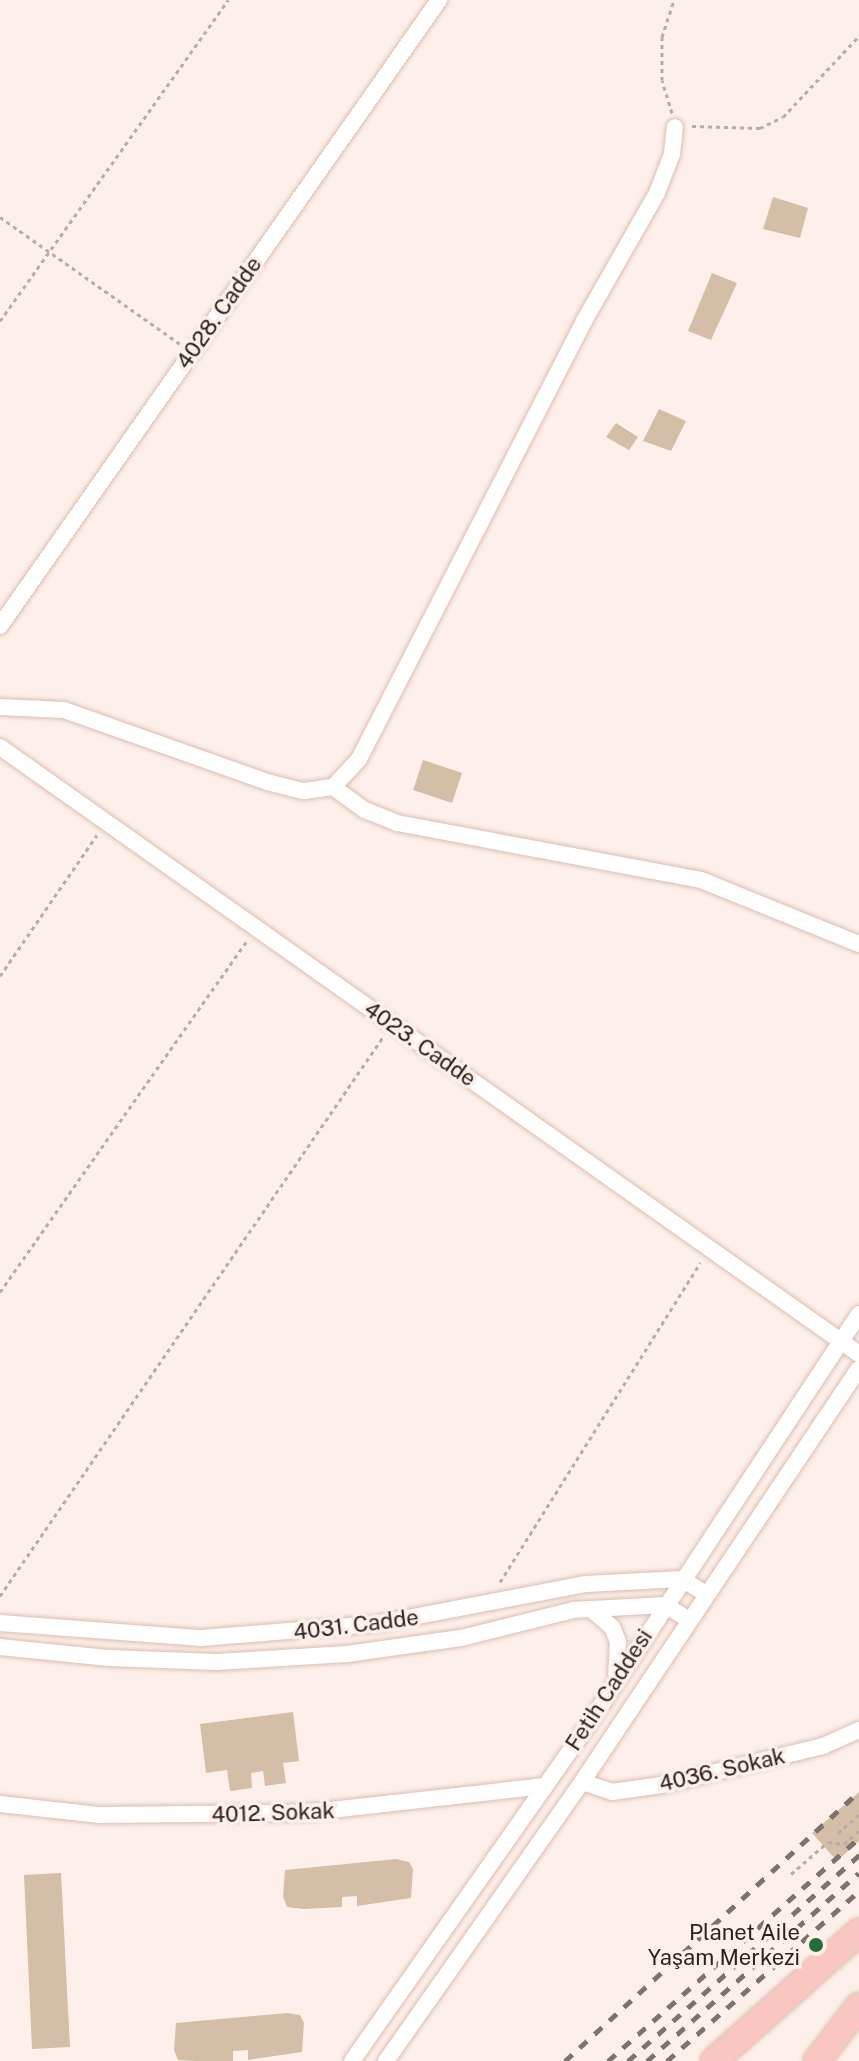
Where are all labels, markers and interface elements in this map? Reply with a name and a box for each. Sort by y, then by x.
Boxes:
street label: 4028. Cadde [171,252,267,374]
street label: 4023. Cadde [359,996,481,1092]
street label: 4031. Cadde [292,1604,420,1646]
street label: Fetih Caddesi [560,1624,658,1756]
street label: 4036. Sokak [656,1743,788,1797]
street label: 4012. Sokak [211,1798,335,1828]
place label: Planet Aile Yaşam Merkezi [648,1919,800,1970]
marker: Planet Aile Yaşam Merkezi [807,1936,825,1954]

